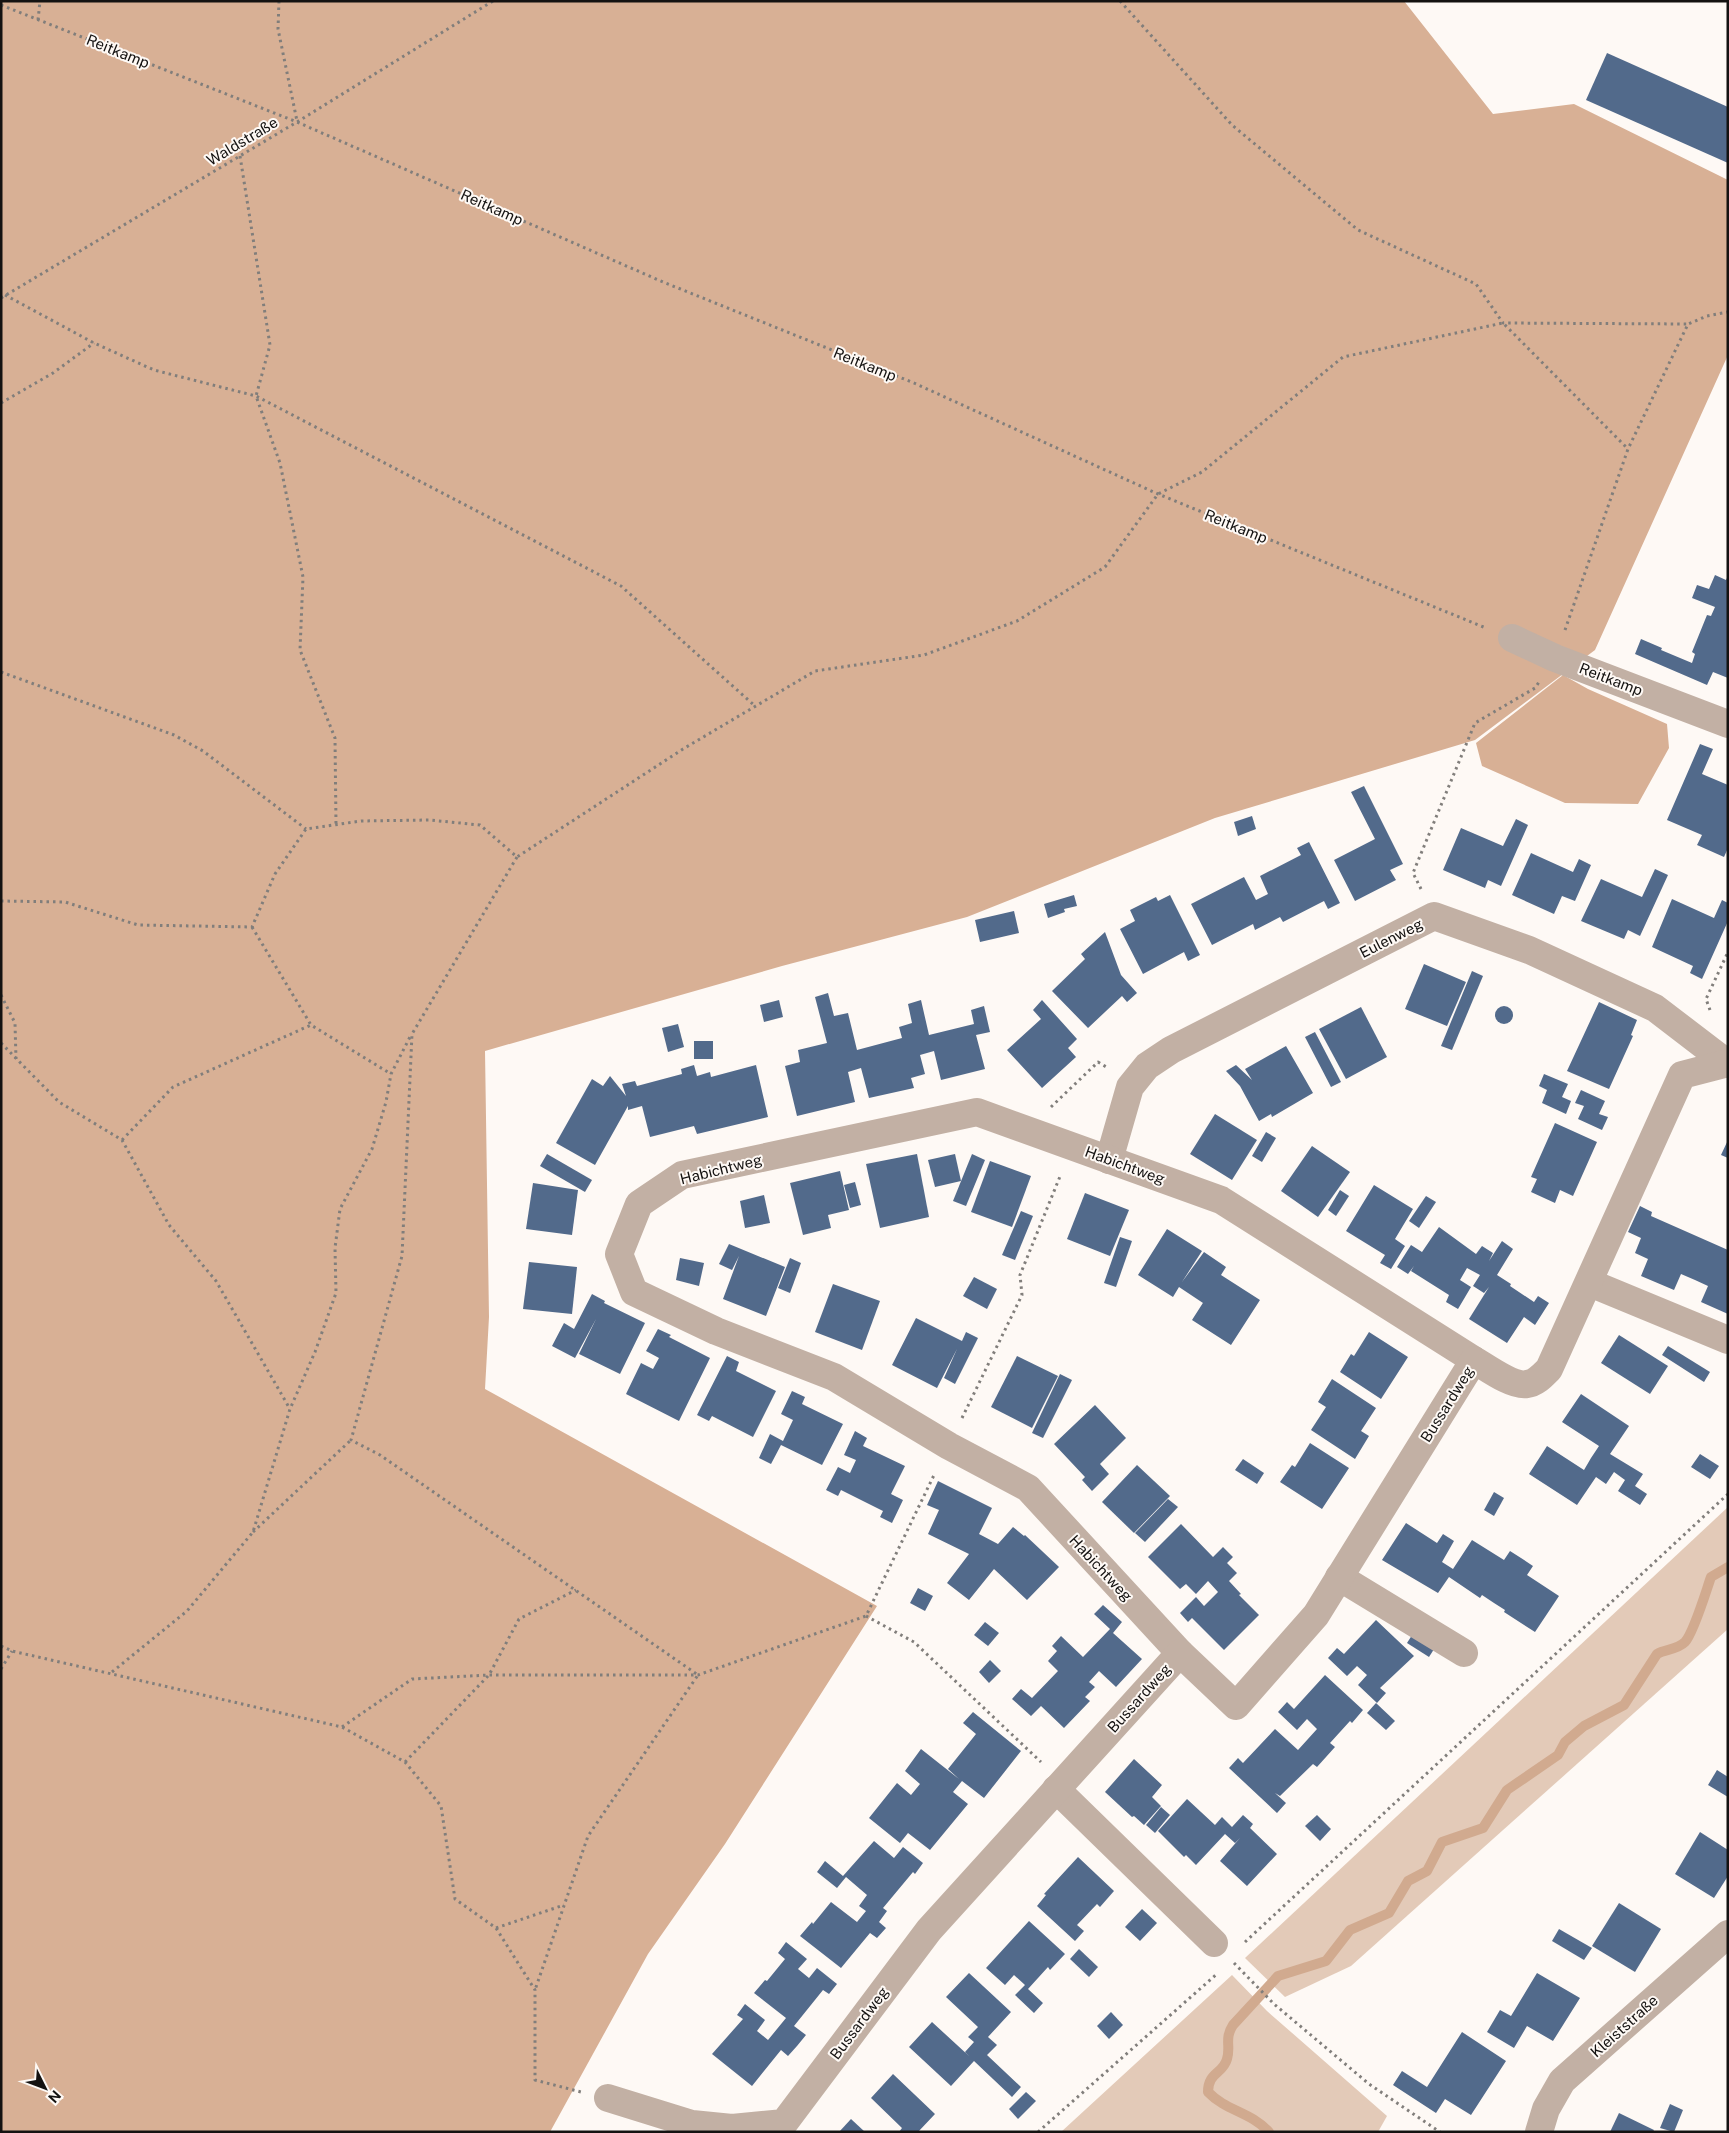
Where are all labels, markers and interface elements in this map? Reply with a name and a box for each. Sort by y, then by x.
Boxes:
street label: Reitkamp [84,31,152,71]
street label: Waldstraße [204,113,280,169]
street label: Reitkamp [458,186,526,228]
street label: Reitkamp [831,344,899,384]
street label: Reitkamp [1202,506,1270,546]
street label: Reitkamp [1577,659,1645,699]
street label: Eulenweg [1357,915,1425,961]
street label: Habichtweg [1083,1143,1167,1187]
street label: Habichtweg [678,1151,764,1187]
street label: Bussardweg [1417,1363,1477,1445]
street label: Habichtweg [1066,1532,1136,1604]
street label: Bussardweg [1104,1660,1174,1736]
street label: Bussardweg [826,1983,892,2063]
street label: Kleiststraße [1587,1991,1661,2061]
north arrow [20,2063,70,2113]
text: N [45,2087,64,2106]

